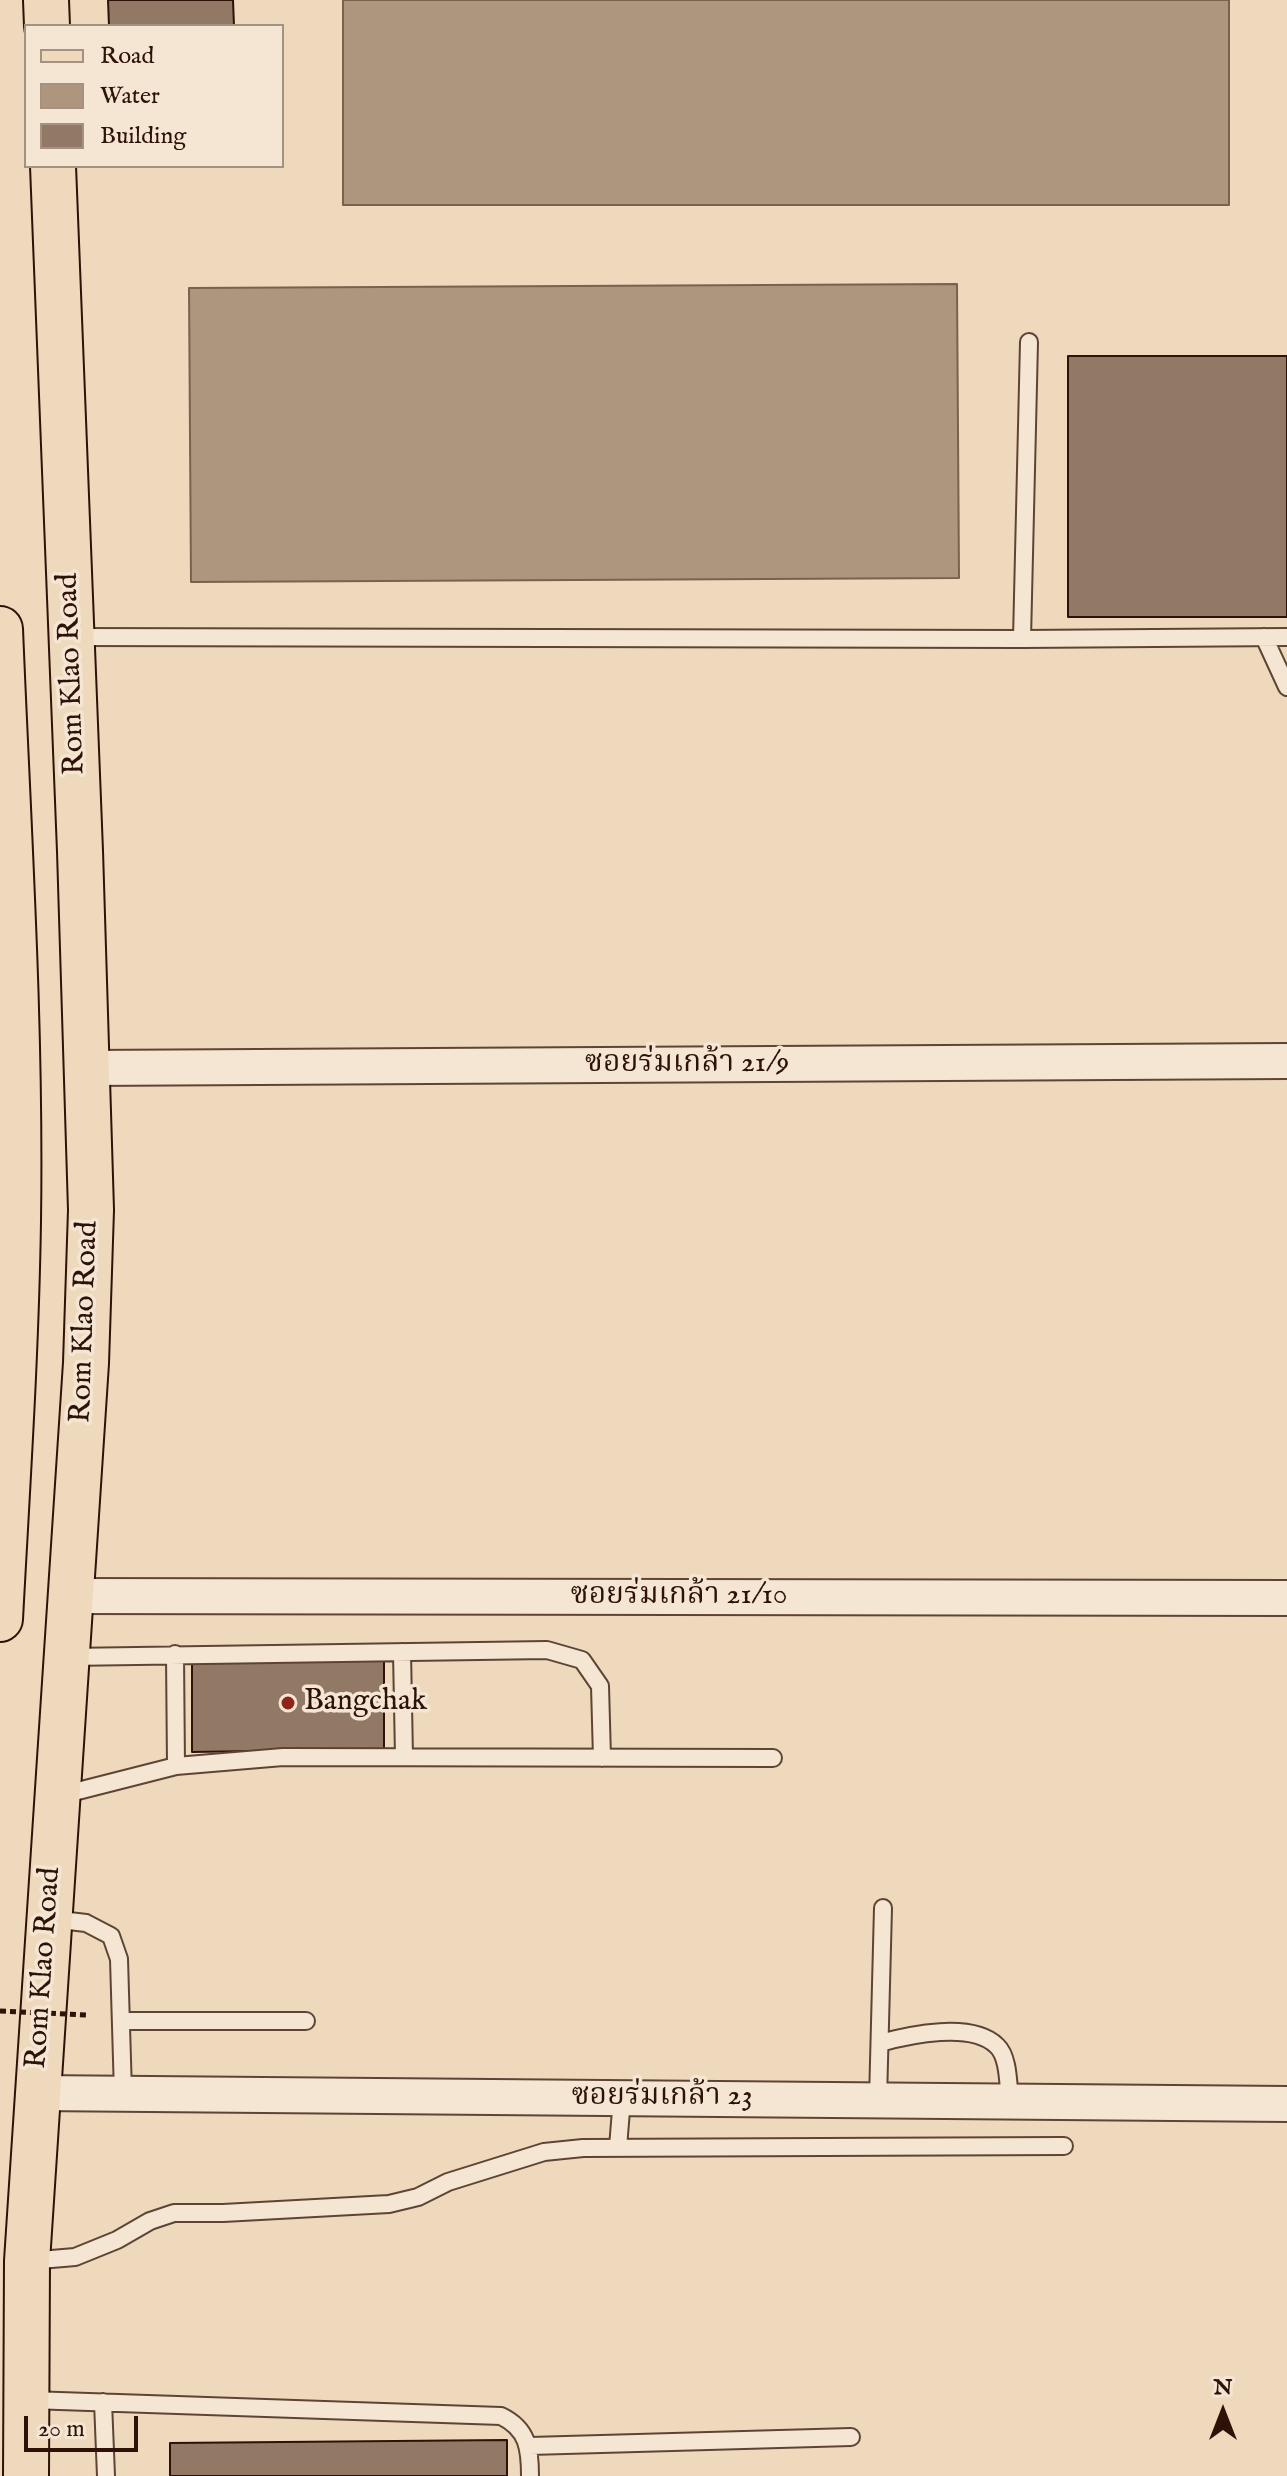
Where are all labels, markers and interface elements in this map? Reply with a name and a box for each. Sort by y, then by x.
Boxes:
legend [24,24,284,168]
text: Road [100,41,154,72]
text: Water [100,81,160,112]
text: Building [100,121,186,152]
street label: Rom Klao Road [51,572,95,776]
street label: ซอยร่มเกล้า 21/9 [585,1047,789,1083]
street label: Rom Klao Road [64,1220,108,1424]
street label: ซอยร่มเกล้า 21/10 [570,1579,788,1615]
place label: Bangchak [304,1685,427,1721]
marker: Bangchak [279,1694,297,1712]
street label: Rom Klao Road [20,1866,70,2070]
street label: ซอยร่มเกล้า 23 [571,2080,753,2116]
north arrow [1183,2372,1263,2452]
text: N [1213,2374,1233,2402]
scale bar [28,2400,142,2450]
text: 20 m [38,2414,85,2445]

